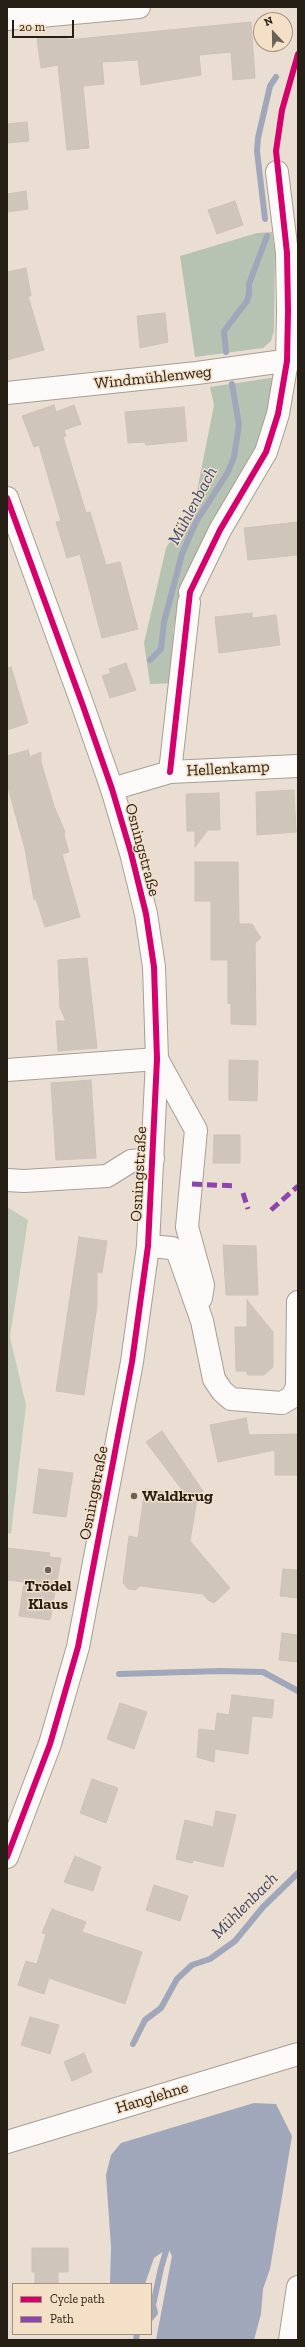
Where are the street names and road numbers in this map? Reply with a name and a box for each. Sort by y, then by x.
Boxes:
street label: Windmühlenweg [93,362,213,394]
street label: Hellenkamp [186,757,270,781]
street label: Osningstraße [120,801,164,899]
street label: Osningstraße [127,1126,151,1222]
street label: Osningstraße [75,1444,113,1542]
street label: Hanglehne [113,2078,191,2118]

